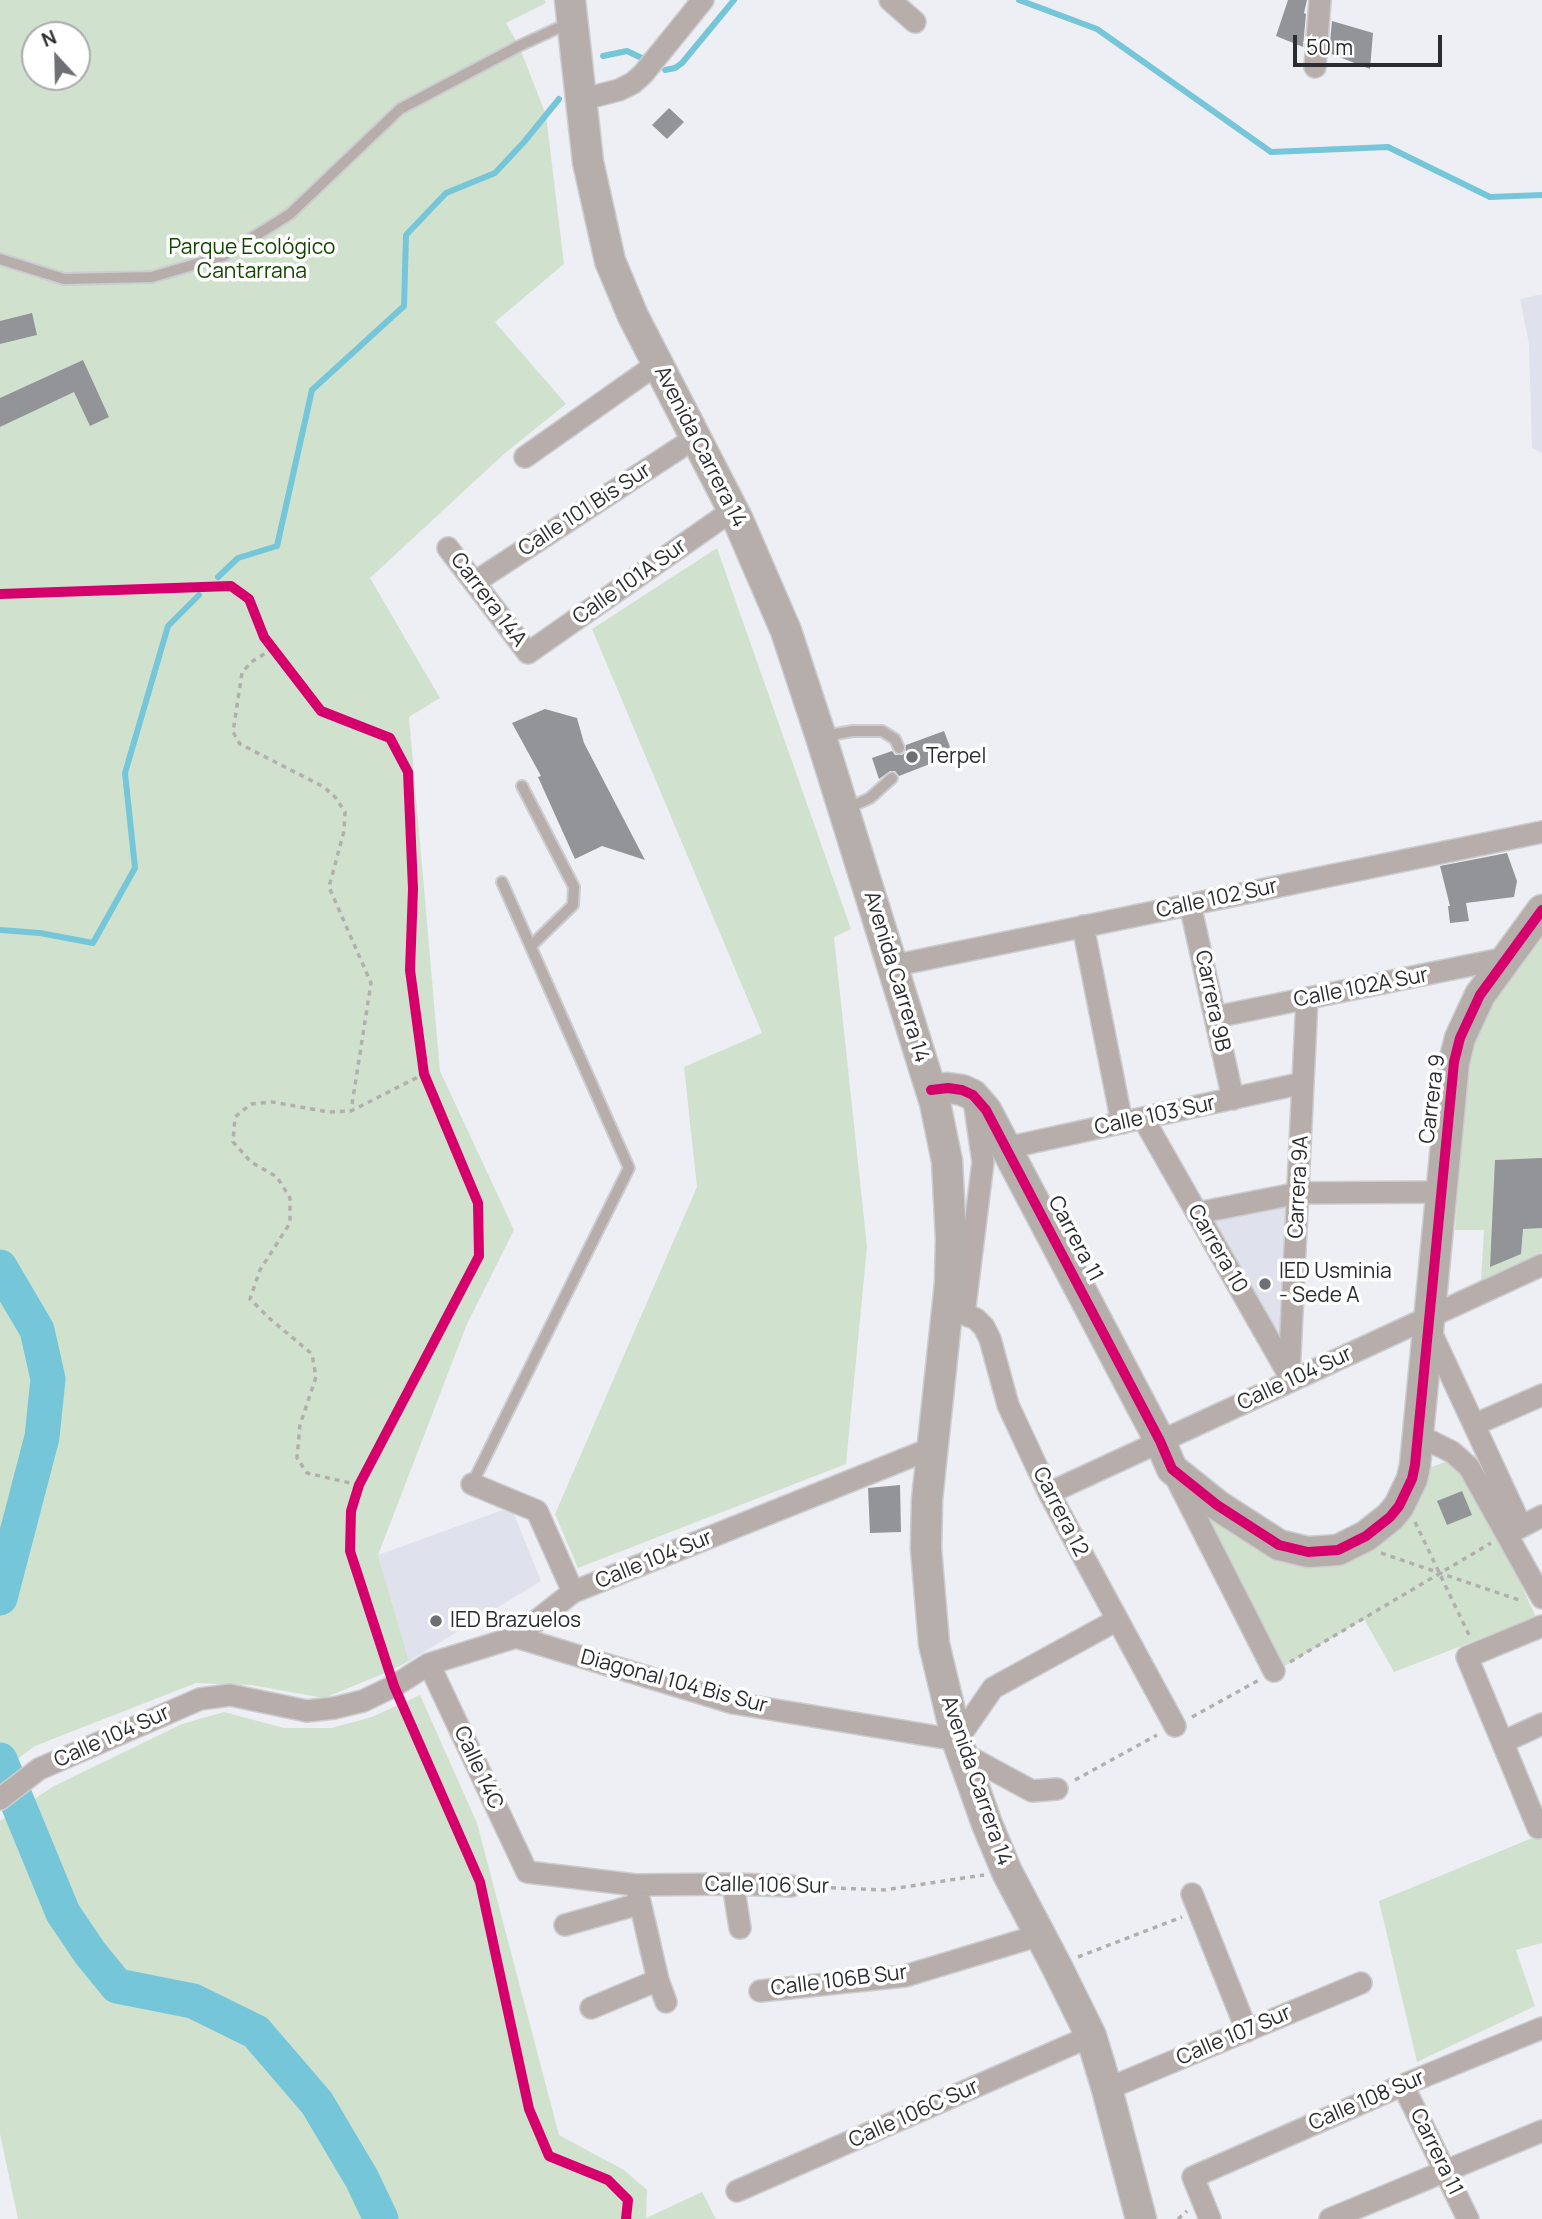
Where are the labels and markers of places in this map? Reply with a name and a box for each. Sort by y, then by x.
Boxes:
place label: Terpel [926,744,986,770]
marker: Terpel [904,749,920,765]
place label: IED Usminia - Sede A [1279,1259,1392,1309]
marker: IED Usminia - Sede A [1257,1276,1273,1292]
place label: IED Brazuelos [450,1608,581,1634]
marker: IED Brazuelos [428,1613,444,1629]

